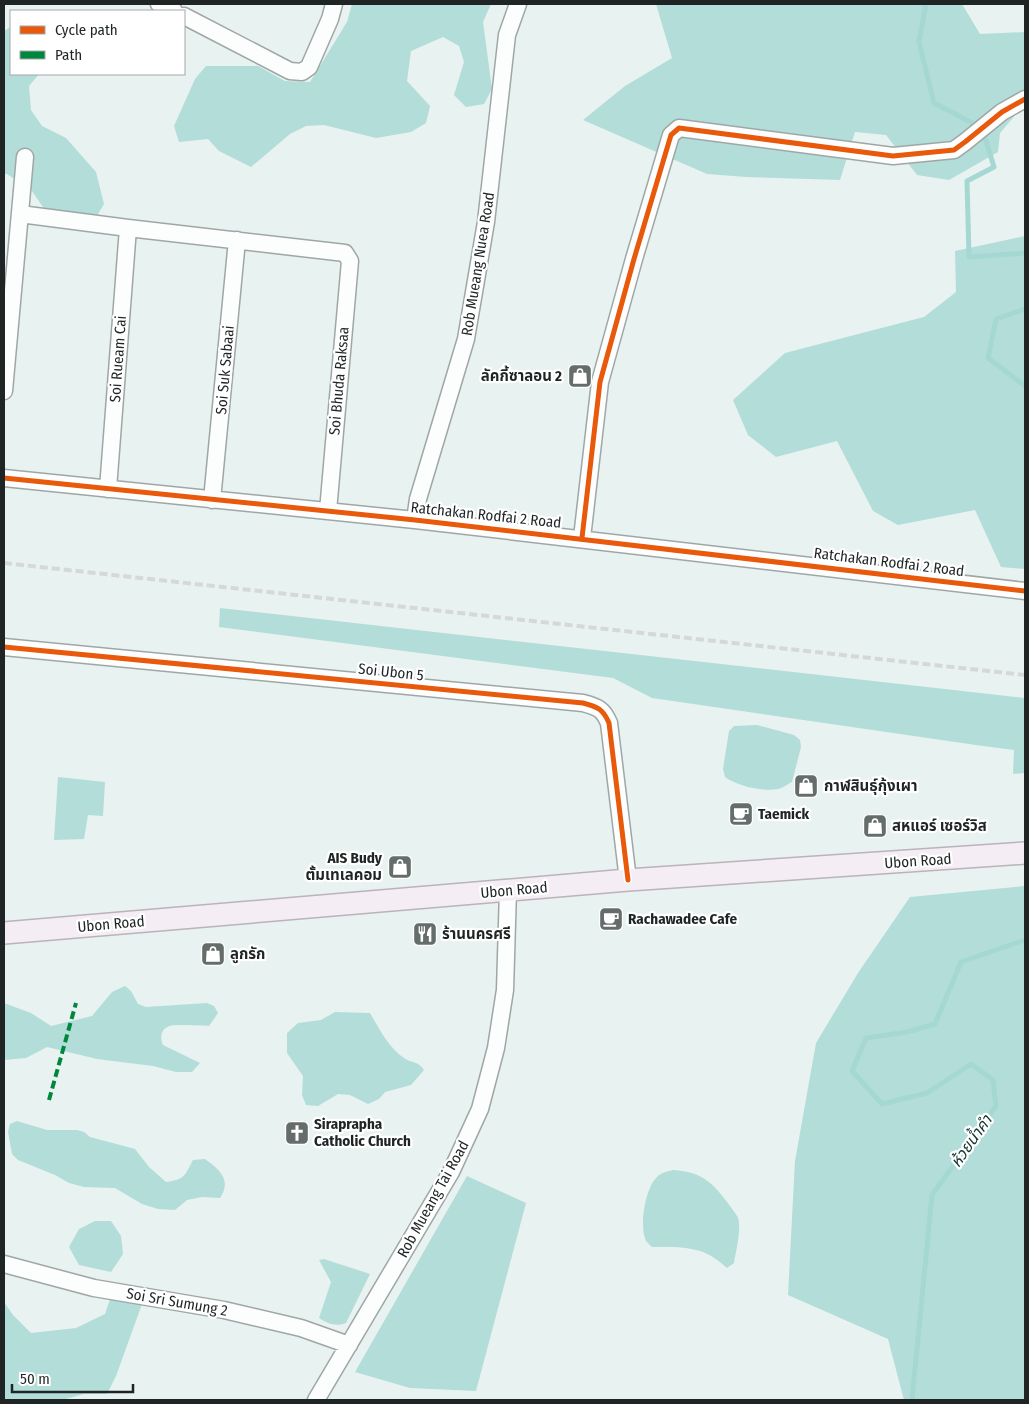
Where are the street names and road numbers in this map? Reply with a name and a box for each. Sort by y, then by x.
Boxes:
street label: Rob Mueang Nuea Road [458,191,498,337]
street label: Soi Rueam Cai [106,315,130,403]
street label: Soi Suk Sabaai [212,325,238,415]
street label: Soi Bhuda Raksaa [325,326,353,436]
street label: Ratchakan Rodfai 2 Road [410,498,562,532]
street label: Ratchakan Rodfai 2 Road [813,544,965,580]
street label: Soi Ubon 5 [357,660,425,684]
street label: Ubon Road [884,850,952,872]
street label: Ubon Road [480,878,548,902]
street label: Ubon Road [77,912,145,936]
street label: Rob Mueang Tai Road [393,1137,473,1261]
street label: Soi Sri Sumung 2 [125,1284,229,1320]

